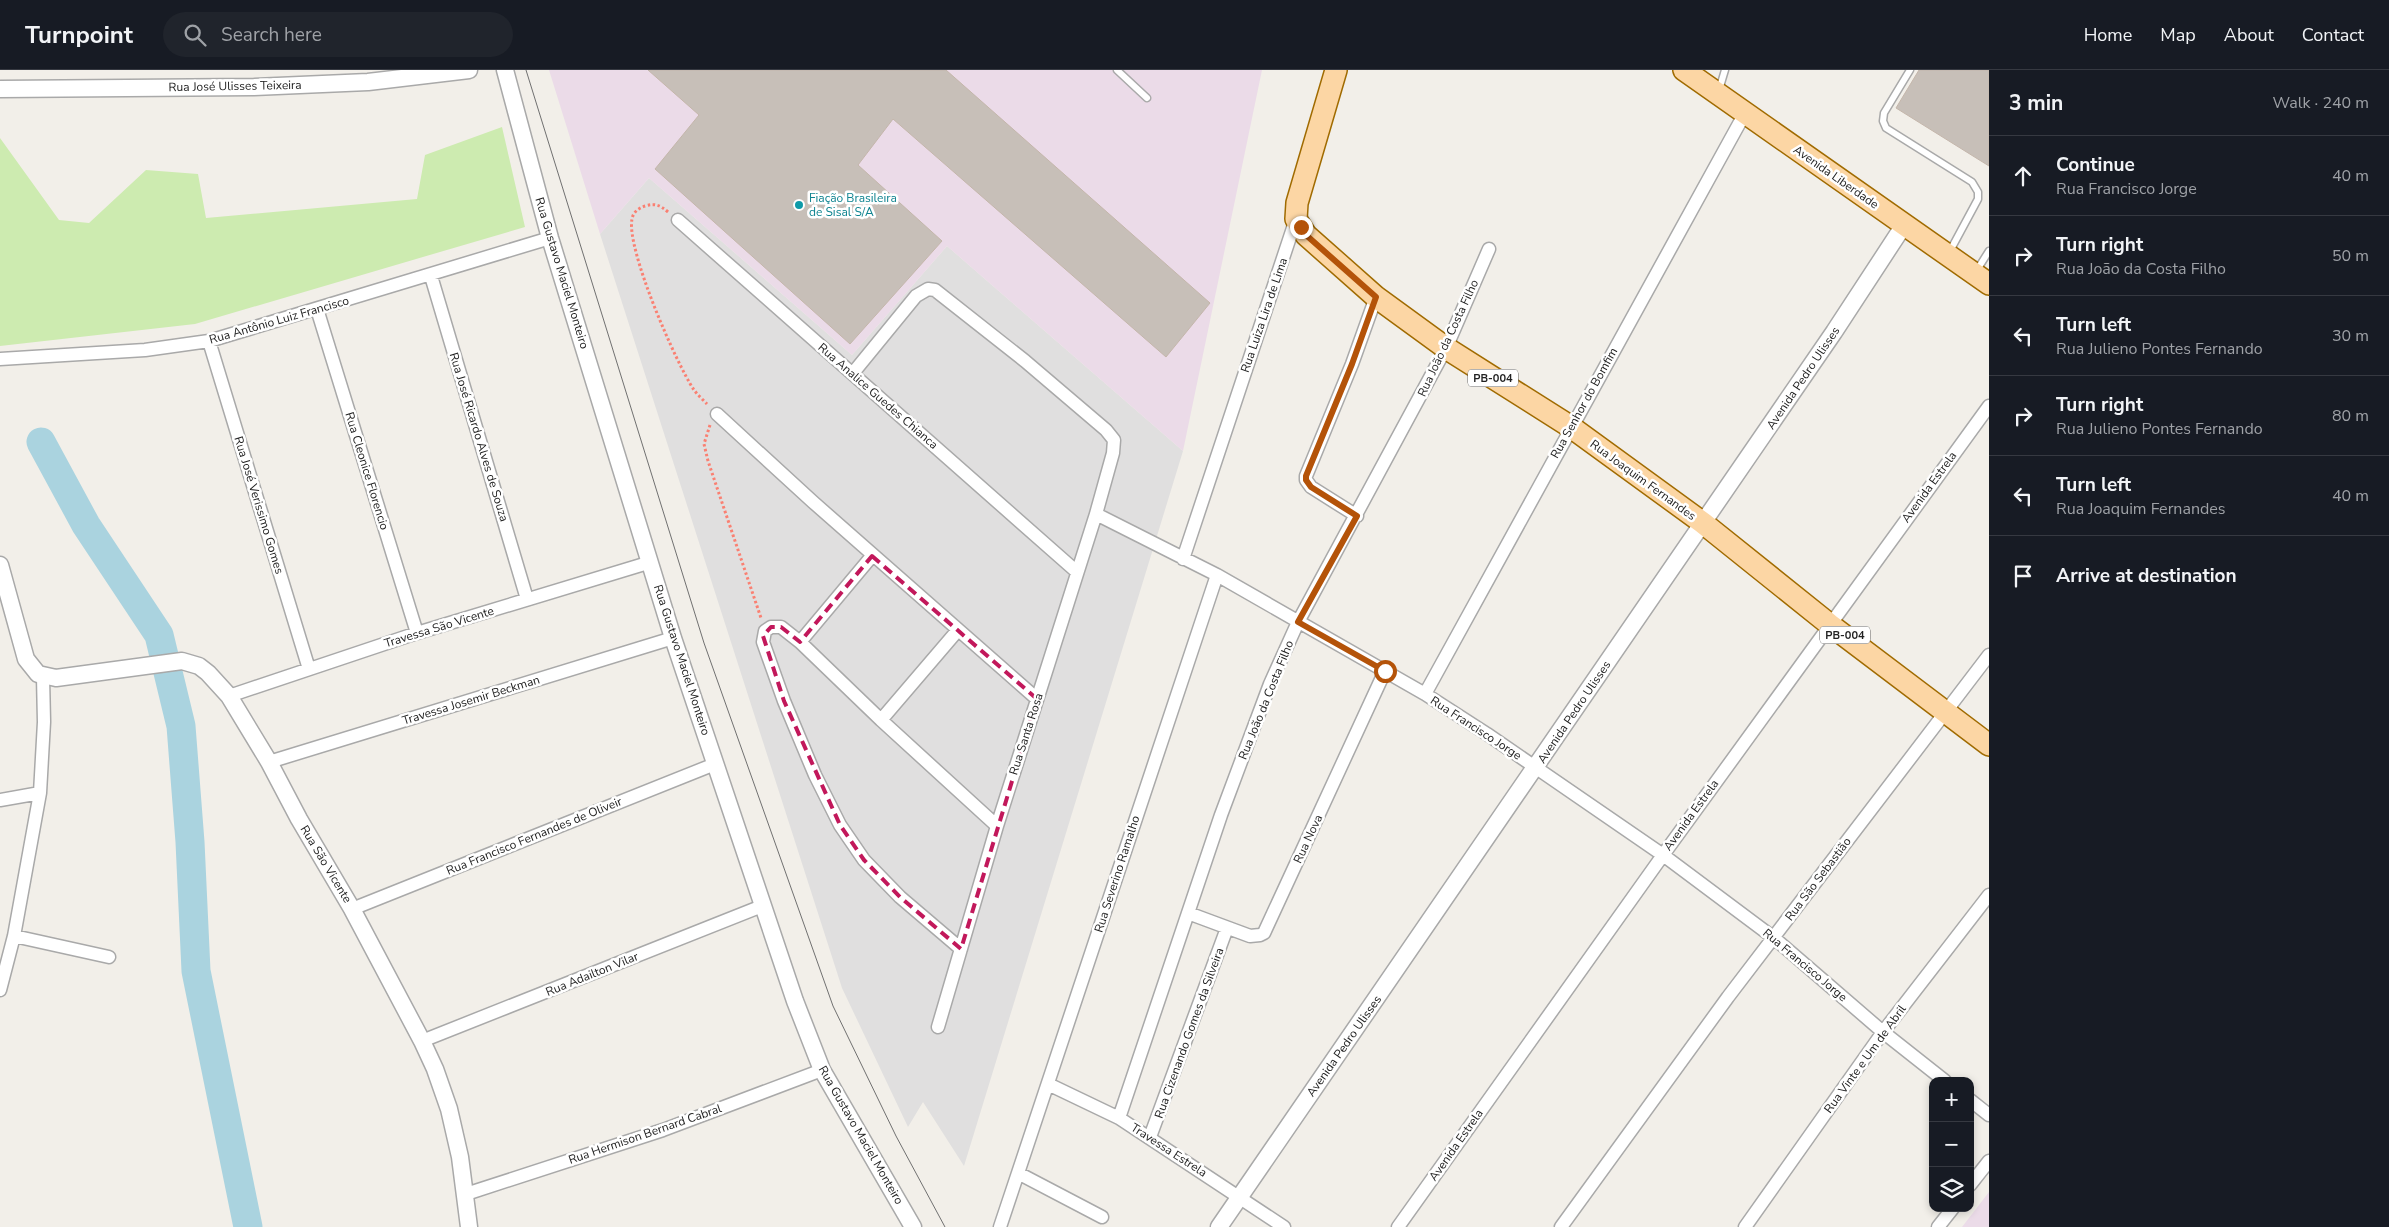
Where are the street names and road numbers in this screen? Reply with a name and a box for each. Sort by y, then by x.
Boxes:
street label: Rua José Ulisses Teixeira [168,77,302,95]
street label: Avenida Liberdade [1790,142,1882,212]
street label: Rua Gustavo Maciel Monteiro [531,195,593,351]
street label: Rua Luiza Lira de Lima [1237,255,1291,375]
street label: Rua João da Costa Filho [1414,277,1482,399]
street label: Rua Antônio Luiz Francisco [207,292,351,348]
street label: Avenida Pedro Ulisses [1763,323,1843,432]
street label: Rua Analice Guedes Chianca [815,339,941,453]
street label: Rua Senhor do Bomfim [1547,345,1621,461]
street label: Rua José Ricardo Alves de Souza [446,350,512,524]
road number: PB-004 [1468,370,1518,386]
street label: Rua Cleonice Florencio [341,410,393,532]
street label: Rua José Verissimo Gomes [230,434,288,576]
street label: Rua Joaquim Fernandes [1587,436,1699,524]
street label: Avenida Estrela [1898,448,1960,526]
street label: Rua Gustavo Maciel Monteiro [650,583,714,738]
street label: Travessa São Vicente [382,603,496,651]
road number: PB-004 [1820,626,1870,644]
street label: Rua João da Costa Filho [1235,638,1297,762]
street label: Avenida Pedro Ulisses [1534,657,1614,766]
street label: Travessa Josemir Beckman [400,671,542,729]
street label: Rua Santa Rosa [1005,691,1047,777]
street label: Rua Francisco Jorge [1427,693,1525,763]
street label: Avenida Estrela [1660,776,1722,854]
street label: Rua Francisco Fernandes de Oliveir [444,793,625,879]
street label: Rua Nova [1290,812,1326,866]
street label: Rua Severino Ramalho [1091,813,1144,935]
street label: Rua São Vicente [297,822,355,906]
street label: Rua São Sebastião [1781,834,1855,924]
street label: Rua Francisco Jorge [1759,925,1851,1005]
street label: Rua Cizenando Gomes da Silveira [1151,946,1227,1120]
street label: Rua Adailton Vilar [543,948,641,1000]
street label: Avenida Pedro Ulisses [1303,992,1385,1100]
street label: Rua Vinte e Um de Abril [1820,1001,1910,1116]
street label: Rua Gustavo Maciel Monteiro [815,1063,908,1208]
street label: Rua Hermison Bernard Cabral [566,1100,724,1168]
street label: Avenida Estrela [1425,1106,1487,1184]
street label: Travessa Estrela [1128,1119,1210,1181]

